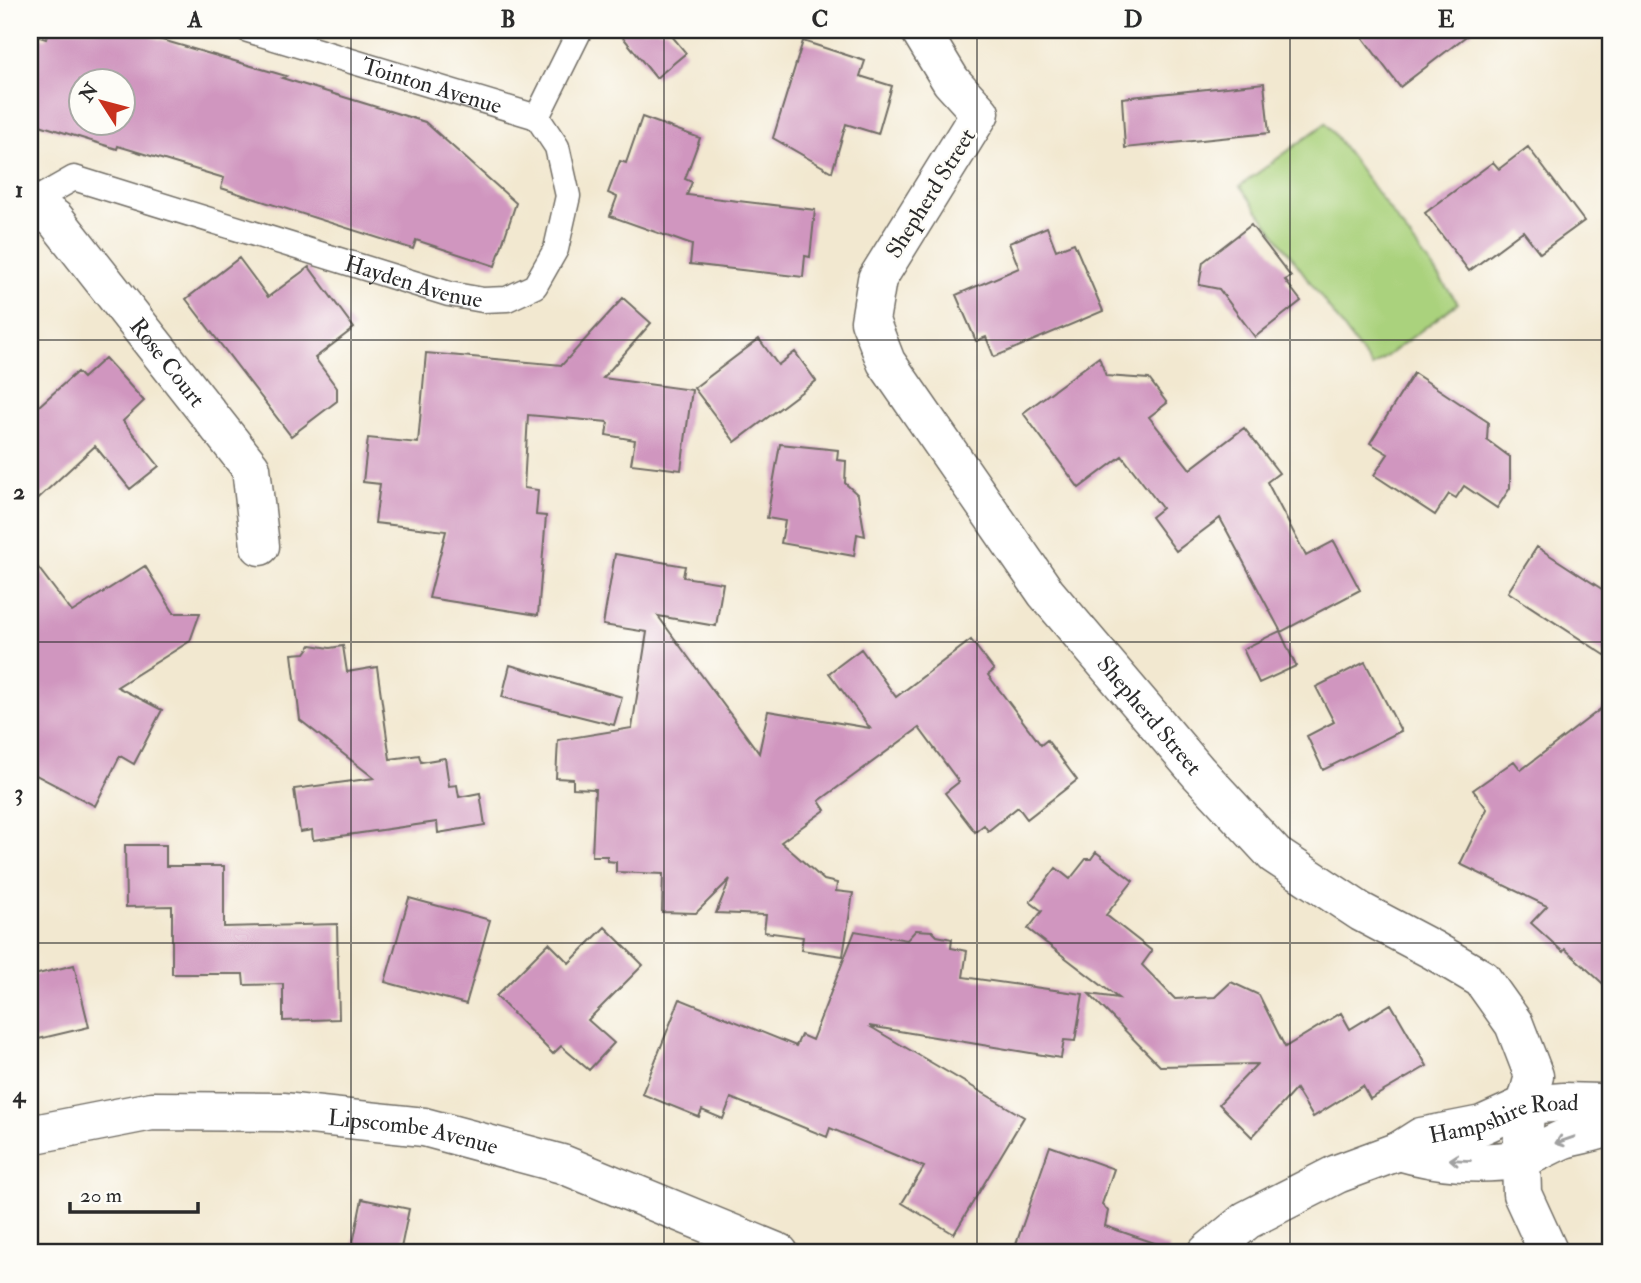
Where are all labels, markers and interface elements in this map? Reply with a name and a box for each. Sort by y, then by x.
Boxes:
text: A [187,5,203,34]
text: B [500,5,516,34]
text: C [812,5,828,34]
text: D [1124,5,1142,34]
text: E [1438,5,1455,34]
street label: Tointon Avenue [358,51,506,121]
north arrow [66,66,136,136]
text: N [74,78,104,107]
street label: Shepherd Street [879,123,983,264]
text: 1 [15,175,23,204]
street label: Hayden Avenue [341,249,485,315]
street label: Rose Court [123,312,211,413]
text: 2 [13,477,25,506]
street label: Shepherd Street [1090,650,1208,781]
text: 3 [15,778,23,807]
text: 4 [12,1080,27,1109]
street label: Hampshire Road [1427,1088,1579,1150]
street label: Lipscombe Avenue [326,1103,502,1161]
one-way arrow [1555,1135,1577,1147]
one-way arrow [1448,1154,1471,1167]
scale bar [70,1171,198,1215]
text: 20 m [80,1182,122,1209]

